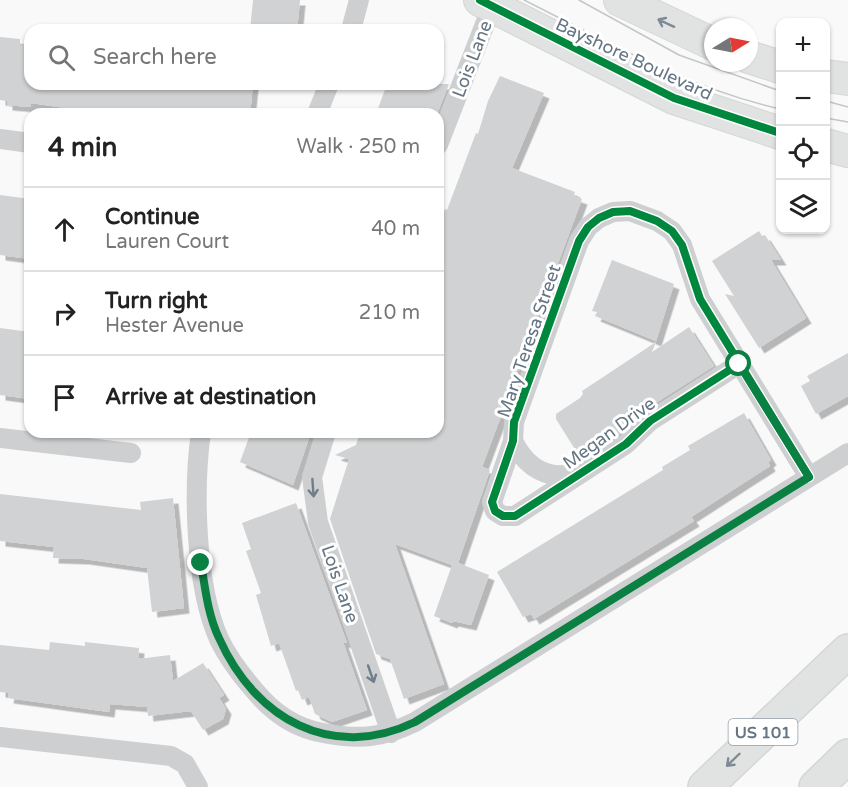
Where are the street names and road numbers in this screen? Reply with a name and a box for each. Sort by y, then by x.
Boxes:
street label: Bayshore Boulevard [552,13,716,105]
street label: Lois Lane [447,17,497,101]
street label: Mary Teresa Street [492,261,566,420]
street label: Megan Drive [559,392,659,474]
street label: Lois Lane [316,542,364,626]
road number: US 101 [728,719,798,745]

